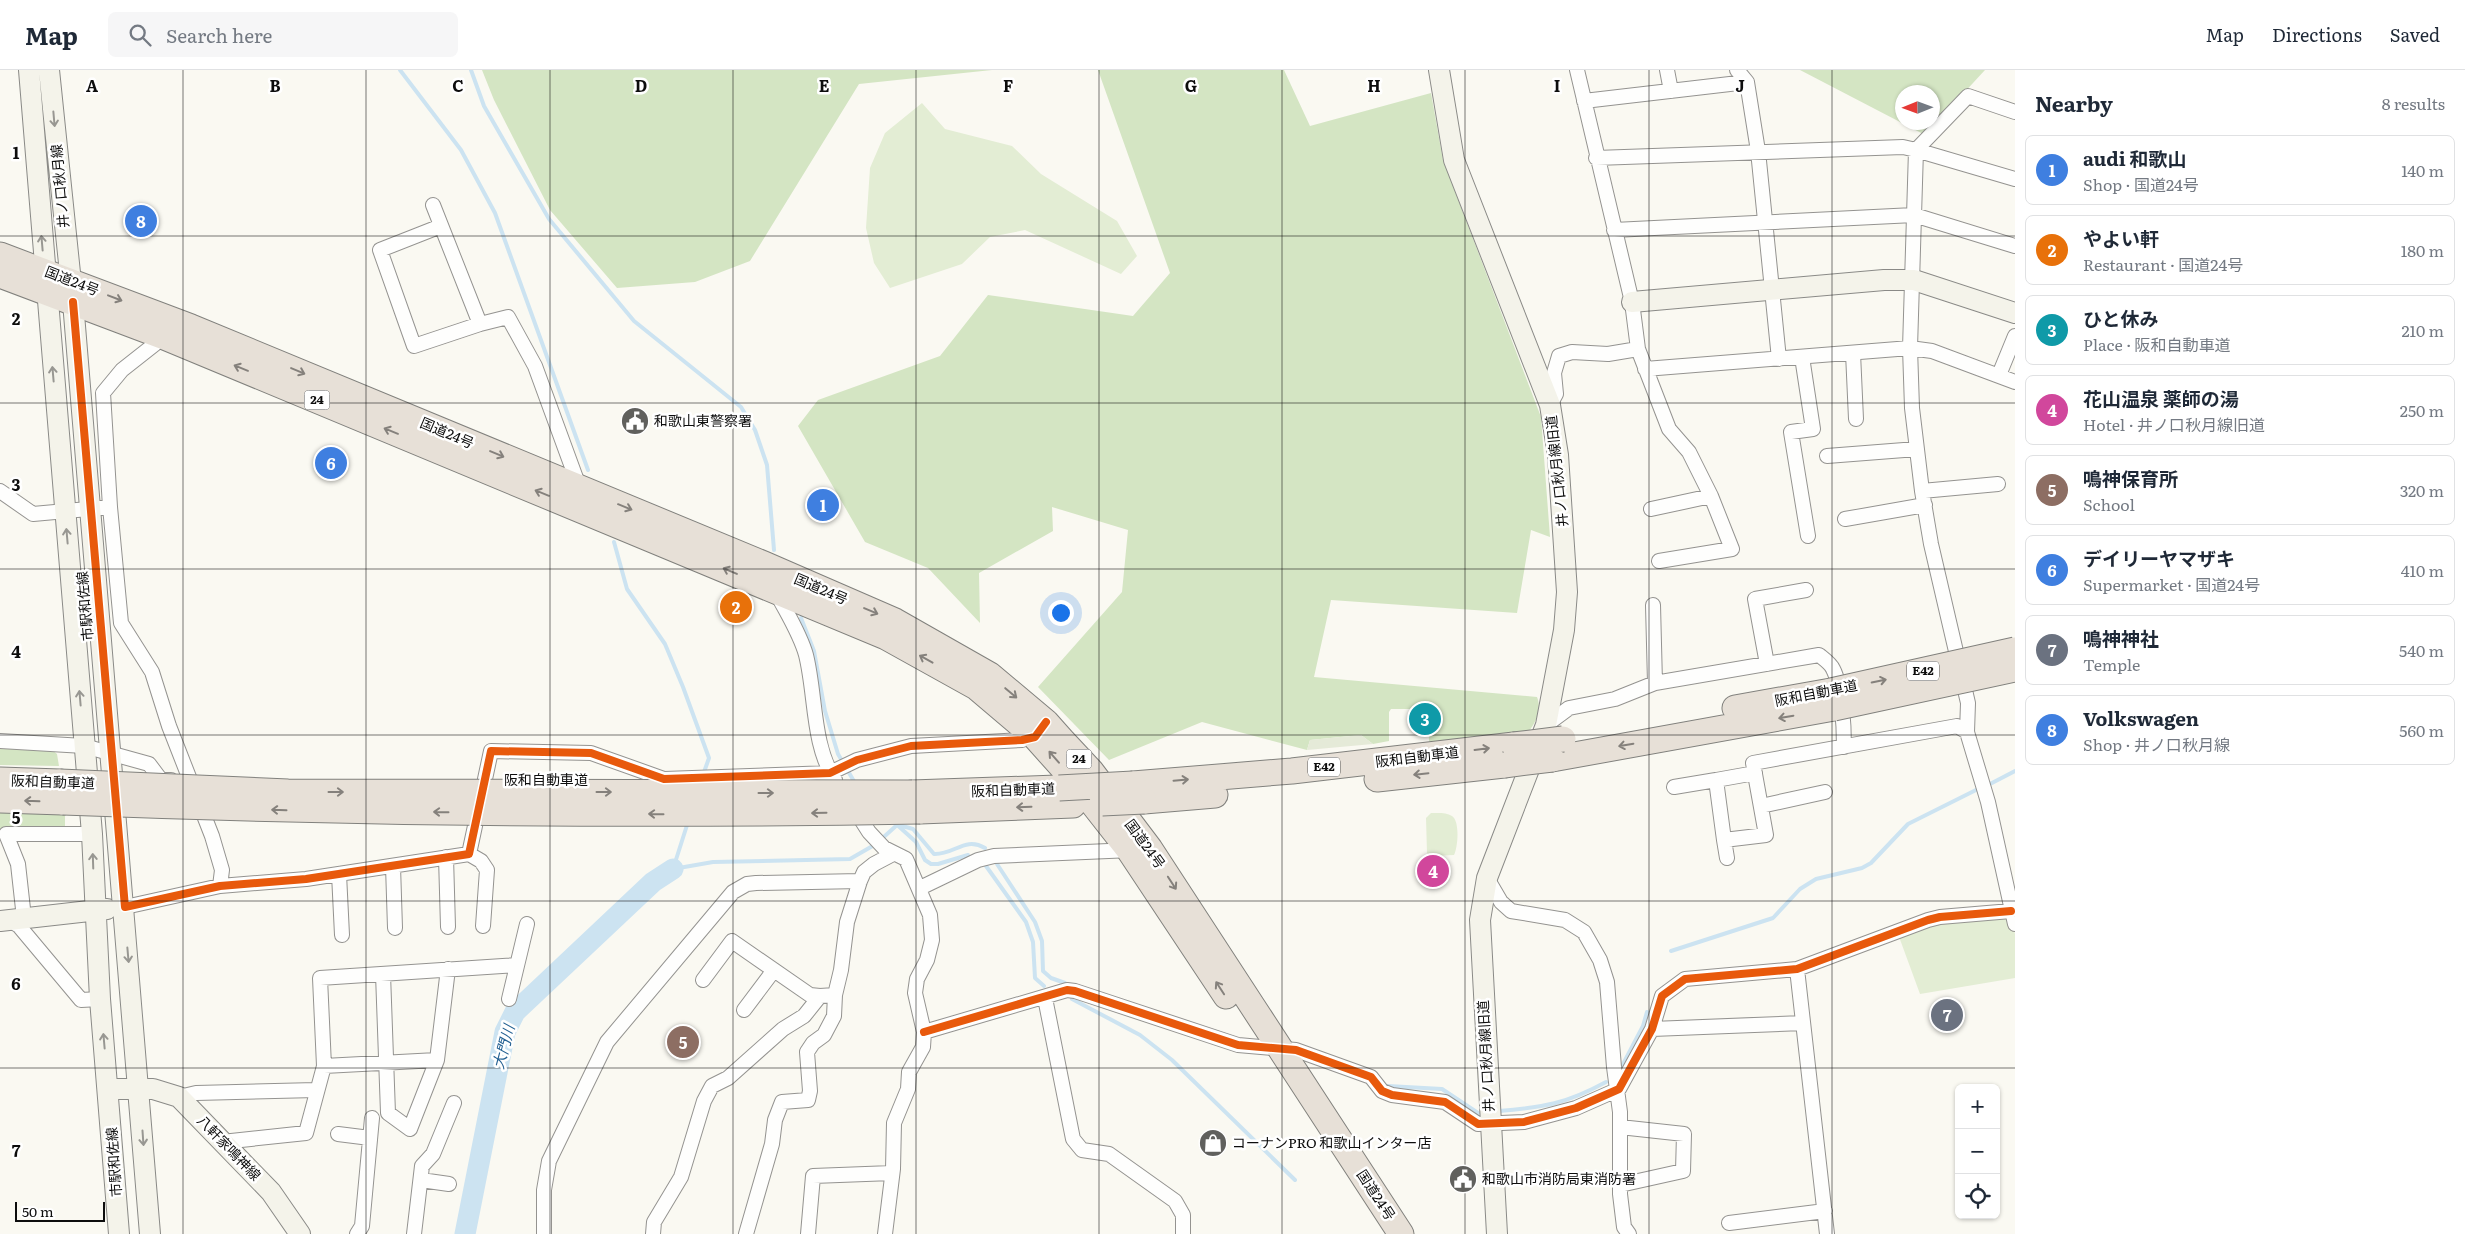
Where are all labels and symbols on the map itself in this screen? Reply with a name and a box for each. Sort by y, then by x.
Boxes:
text: A [86,73,98,97]
text: B [269,73,281,97]
text: C [452,73,464,97]
text: D [635,73,647,97]
text: E [819,73,830,97]
text: F [1003,73,1013,97]
text: G [1185,73,1197,97]
text: H [1367,73,1381,97]
text: I [1554,73,1560,97]
text: J [1735,73,1745,97]
north arrow [1895,85,1940,130]
one-way arrow [49,110,59,126]
text: 1 [13,140,20,164]
street label: 井ノ口秋月線 [45,143,73,229]
pin: 8 [125,202,157,240]
one-way arrow [37,235,47,251]
street label: 国道24号 [42,261,102,300]
one-way arrow [107,294,122,303]
text: 2 [12,306,21,330]
one-way arrow [234,363,249,373]
one-way arrow [48,366,58,382]
one-way arrow [290,367,305,377]
road number: 24 [304,390,330,410]
public building icon: 和歌山東警察署 [620,406,650,436]
place label: 和歌山東警察署 [654,410,752,430]
street label: 国道24号 [417,412,477,452]
street label: 井ノ口秋月線旧道 [1540,414,1572,528]
one-way arrow [384,425,399,434]
pin: 6 [315,444,347,482]
one-way arrow [488,450,504,459]
text: 3 [12,472,21,496]
pin: 1 [807,486,839,524]
one-way arrow [535,487,550,497]
one-way arrow [617,503,632,512]
one-way arrow [62,528,71,544]
one-way arrow [723,566,738,576]
street label: 国道24号 [791,568,851,608]
street label: 市駅和佐線 [71,570,97,642]
pin: 2 [720,588,752,626]
your location [1048,600,1074,626]
one-way arrow [864,607,879,616]
text: 4 [11,639,21,663]
one-way arrow [918,654,933,664]
road number: E42 [1907,662,1939,680]
street label: 阪和自動車道 [1773,674,1859,710]
one-way arrow [1870,676,1886,685]
one-way arrow [1004,687,1017,698]
one-way arrow [76,690,85,706]
pin: 3 [1409,700,1441,738]
one-way arrow [1778,713,1794,722]
street label: 阪和自動車道 [1374,741,1460,771]
one-way arrow [1618,741,1634,751]
one-way arrow [1474,744,1490,754]
road number: 24 [1066,750,1092,769]
one-way arrow [1048,751,1059,764]
road number: E42 [1308,758,1340,776]
street label: 阪和自動車道 [504,769,588,789]
one-way arrow [1413,769,1429,779]
street label: 阪和自動車道 [11,770,95,792]
one-way arrow [1173,775,1189,785]
street label: 阪和自動車道 [971,778,1055,800]
one-way arrow [328,787,344,797]
one-way arrow [596,787,612,797]
one-way arrow [758,788,774,798]
one-way arrow [24,796,40,805]
one-way arrow [1016,802,1032,811]
text: 5 [12,805,21,829]
one-way arrow [271,805,287,815]
one-way arrow [433,807,450,817]
one-way arrow [811,808,827,818]
one-way arrow [648,809,664,819]
street label: 国道24号 [1121,815,1171,872]
pin: 4 [1417,852,1449,890]
one-way arrow [89,853,98,869]
one-way arrow [1168,875,1178,889]
one-way arrow [124,947,133,963]
text: 6 [11,971,21,995]
one-way arrow [1215,981,1225,995]
pin: 7 [1931,996,1963,1034]
street label: 井ノ口秋月線旧道 [1472,1000,1498,1112]
water label: 大門川 [486,1020,520,1071]
pin: 5 [667,1023,699,1061]
one-way arrow [100,1033,109,1049]
street label: 八軒家鳴神線 [193,1110,266,1184]
street label: 市駅和佐線 [101,1126,125,1198]
shop icon: コーナンPRO 和歌山インター店 [1198,1128,1228,1158]
one-way arrow [138,1130,148,1146]
place label: コーナンPRO 和歌山インター店 [1232,1132,1432,1152]
text: 7 [12,1138,21,1162]
public building icon: 和歌山市消防局東消防署 [1448,1164,1478,1194]
street label: 国道24号 [1353,1165,1401,1224]
place label: 和歌山市消防局東消防署 [1482,1168,1636,1188]
scale bar [15,1199,105,1222]

